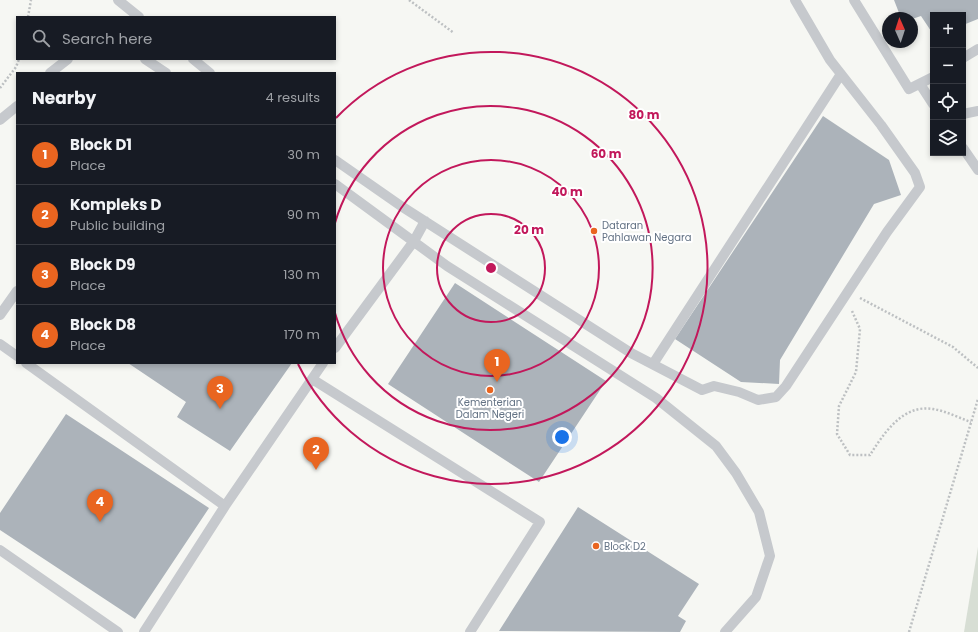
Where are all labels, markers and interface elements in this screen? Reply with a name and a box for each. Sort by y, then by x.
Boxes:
north arrow [882,12,918,48]
map controls [930,12,966,156]
button: + [930,12,966,48]
search box [16,16,336,60]
icon: search [30,27,52,49]
text: Search here [62,28,152,49]
button: − [930,48,966,84]
button: locate [930,84,966,120]
text: Nearby [32,86,96,110]
text: 4 results [266,88,320,107]
text: 80 m [629,106,660,123]
button: layers [930,120,966,156]
text: Block D1 [70,134,132,155]
text: 1 [43,145,47,164]
text: 30 m [287,145,320,164]
text: 60 m [591,145,622,162]
text: Place [70,156,105,175]
text: 40 m [551,183,583,200]
text: Kompleks D [70,194,161,215]
text: 2 [41,205,49,224]
text: 90 m [287,205,320,224]
text: Public building [70,216,165,235]
place label: Dataran Pahlawan Negara [602,218,691,245]
text: 20 m [514,221,544,238]
marker: Dataran Pahlawan Negara [589,226,599,236]
text: Block D9 [70,254,136,275]
centre of rings [484,261,498,275]
text: 3 [41,265,49,284]
text: 130 m [283,265,320,284]
text: Place [70,276,105,295]
text: Block D8 [70,314,136,335]
text: 4 [41,325,49,344]
text: 170 m [284,325,320,344]
text: Place [70,336,105,355]
pin: 1 [484,349,510,382]
pin: 3 [207,376,233,409]
marker: Kementerian Dalam Negeri [485,385,495,395]
place label: Kementerian Dalam Negeri [456,395,524,422]
your location [552,427,572,447]
pin: 2 [303,437,329,470]
pin: 4 [87,489,113,522]
place label: Block D2 [604,539,646,554]
marker: Block D2 [591,541,601,551]

